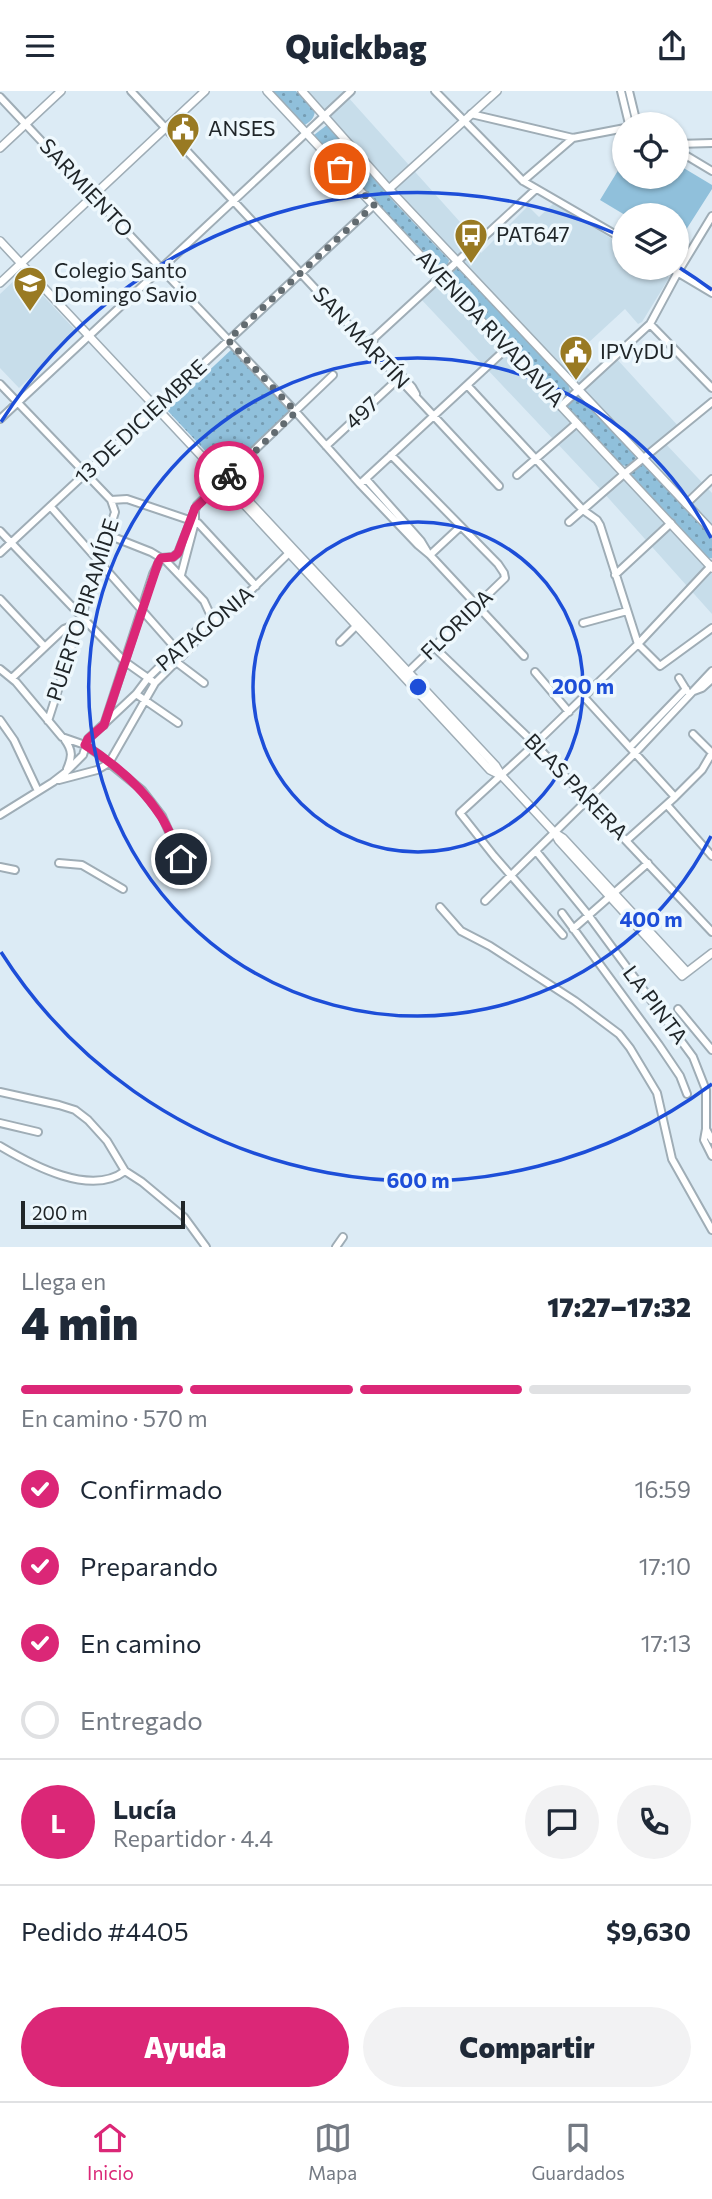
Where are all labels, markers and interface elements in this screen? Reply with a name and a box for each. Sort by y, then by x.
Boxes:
text: Quickbag [285,26,427,66]
icon: menu [21,27,59,65]
icon: share [653,27,691,65]
public building icon: ANSES [164,110,202,159]
map controls [612,112,689,280]
button: locate [612,112,689,189]
place label: ANSES [208,115,275,140]
street label: SARMIENTO [35,133,139,241]
pin [310,139,370,199]
icon: bag [321,150,359,188]
button: layers [612,203,689,280]
bus stop icon: PAT647 [452,216,490,265]
place label: PAT647 [496,221,570,246]
street label: AVENIDA RIVADAVIA [412,245,570,411]
place label: Colegio Santo Domingo Savio [54,257,197,306]
school or university icon: Colegio Santo Domingo Savio [11,264,49,313]
street label: SAN MARTÍN [309,281,416,393]
public building icon: IPVyDU [557,333,595,382]
place label: IPVyDU [600,338,674,363]
street label: 13 DE DICIEMBRE [69,353,211,488]
street label: 497 [339,390,383,433]
courier [194,441,264,511]
icon: bike [210,457,248,495]
street label: PUERTO PIRAMÍDE [40,515,123,704]
street label: PATAGONIA [150,580,258,676]
street label: FLORIDA [415,584,497,664]
text: 200 m [552,673,614,698]
centre of rings [406,675,430,699]
street label: BLAS PARERA [520,728,634,844]
pin [151,829,211,889]
icon: home [162,840,200,878]
text: 400 m [619,906,683,931]
street label: LA PINTA [619,960,694,1048]
text: 600 m [386,1167,450,1192]
scale bar [21,1198,186,1230]
text: 200 m [32,1201,88,1224]
text: Llega en [21,1267,106,1295]
text: 17:27–17:32 [547,1291,691,1322]
text: 4 min [21,1293,139,1349]
text: En camino · 570 m [21,1404,208,1432]
icon: check [21,1470,59,1508]
text: Confirmado [80,1473,222,1504]
text: 16:59 [635,1475,691,1503]
icon: check [21,1547,59,1585]
text: Preparando [80,1550,218,1581]
text: 17:10 [639,1552,691,1580]
icon: check [21,1624,59,1662]
text: En camino [80,1627,202,1658]
text: 17:13 [641,1629,691,1657]
text: Entregado [80,1704,203,1735]
button: chat [525,1785,599,1859]
button: phone [617,1785,691,1859]
text: Lucía [113,1793,176,1824]
text: L [50,1807,66,1838]
text: Repartidor · 4.4 [113,1824,273,1852]
text: Pedido #4405 [21,1915,189,1946]
text: $9,630 [606,1915,691,1946]
button: Ayuda [21,2007,349,2087]
button: Compartir [363,2007,691,2087]
tab: Inicio [87,2119,134,2184]
tab: Mapa [308,2119,357,2184]
tab: Guardados [531,2119,625,2184]

